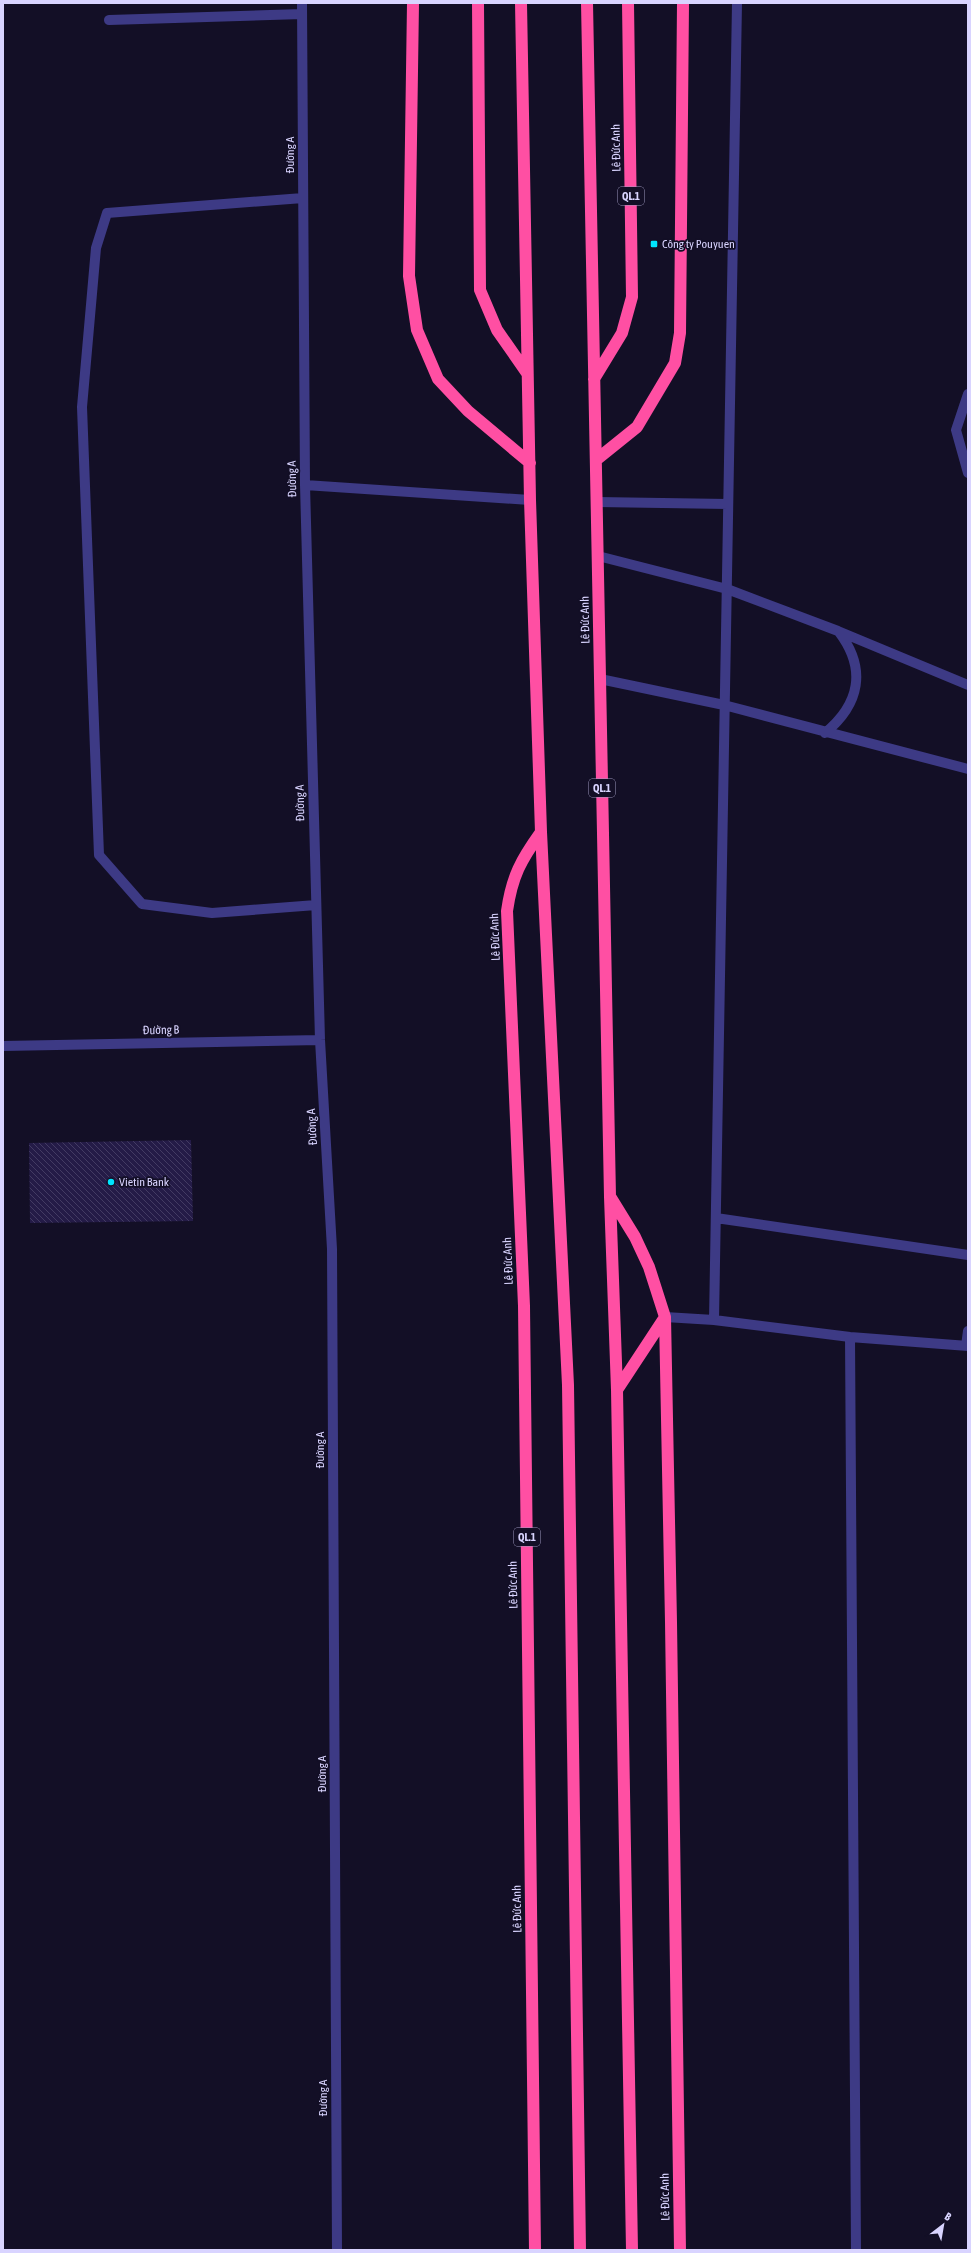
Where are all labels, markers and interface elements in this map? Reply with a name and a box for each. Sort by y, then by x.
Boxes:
street label: Lê Đức Anh [609,124,623,172]
street label: Đường A [283,137,297,173]
road number: QL.1 [618,187,644,205]
place label: Công ty Pouyuen [662,237,735,251]
marker: Công ty Pouyuen [649,239,659,249]
street label: Đường A [285,460,299,497]
street label: Lê Đức Anh [578,596,592,644]
road number: QL.1 [589,779,615,797]
street label: Đường A [293,784,307,821]
street label: Lê Đức Anh [487,913,503,961]
street label: Đường B [143,1023,180,1037]
street label: Đường A [304,1108,320,1146]
place label: Vietin Bank [119,1175,170,1189]
marker: Vietin Bank [106,1177,116,1187]
street label: Lê Đức Anh [500,1237,516,1285]
street label: Đường A [313,1432,327,1468]
road number: QL.1 [514,1528,540,1546]
street label: Lê Đức Anh [506,1561,520,1609]
street label: Đường A [315,1756,329,1792]
street label: Lê Đức Anh [510,1885,524,1933]
street label: Đường A [316,2080,330,2116]
street label: Lê Đức Anh [658,2173,672,2221]
north arrow [923,2205,963,2245]
text: B [943,2210,954,2223]

